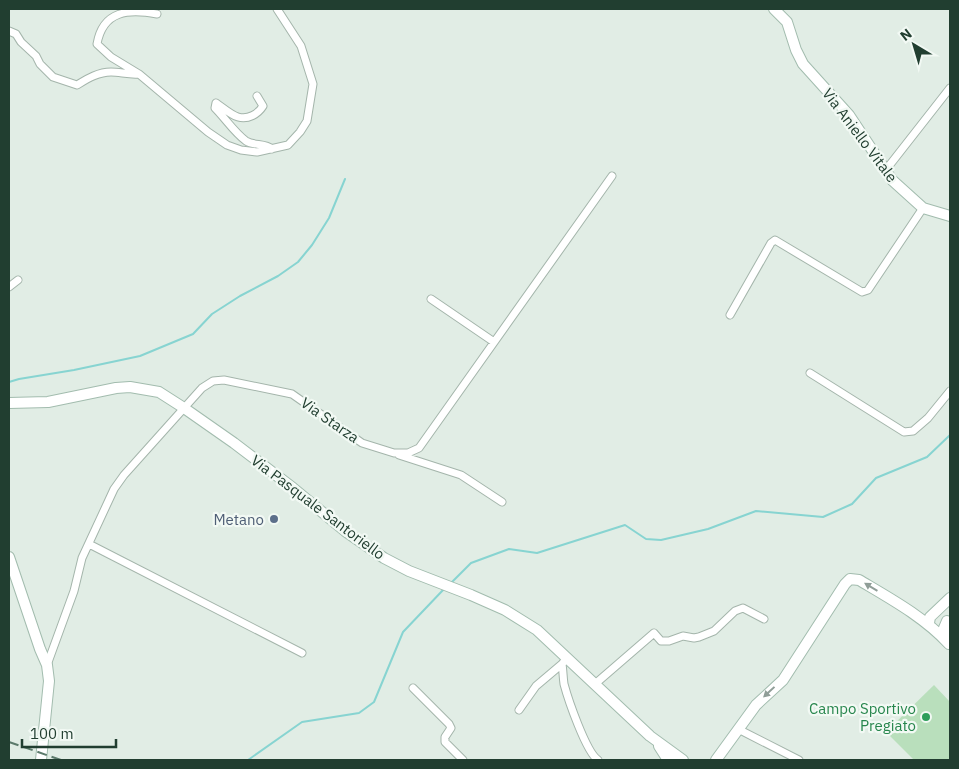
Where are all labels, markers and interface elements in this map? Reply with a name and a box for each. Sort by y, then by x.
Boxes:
north arrow [889,20,939,70]
text: N [896,25,916,45]
street label: Via Aniello Vitale [818,84,902,186]
street label: Via Starza [297,393,363,447]
street label: Via Pasquale Santoriello [247,450,389,564]
place label: Metano [213,510,264,529]
marker: Metano [268,513,280,525]
one-way arrow [864,582,878,591]
one-way arrow [764,686,776,698]
place label: Campo Sportivo Pregiato [809,699,916,735]
marker: Campo Sportivo Pregiato [920,711,932,723]
scale bar [22,716,116,748]
text: 100 m [30,724,74,743]

